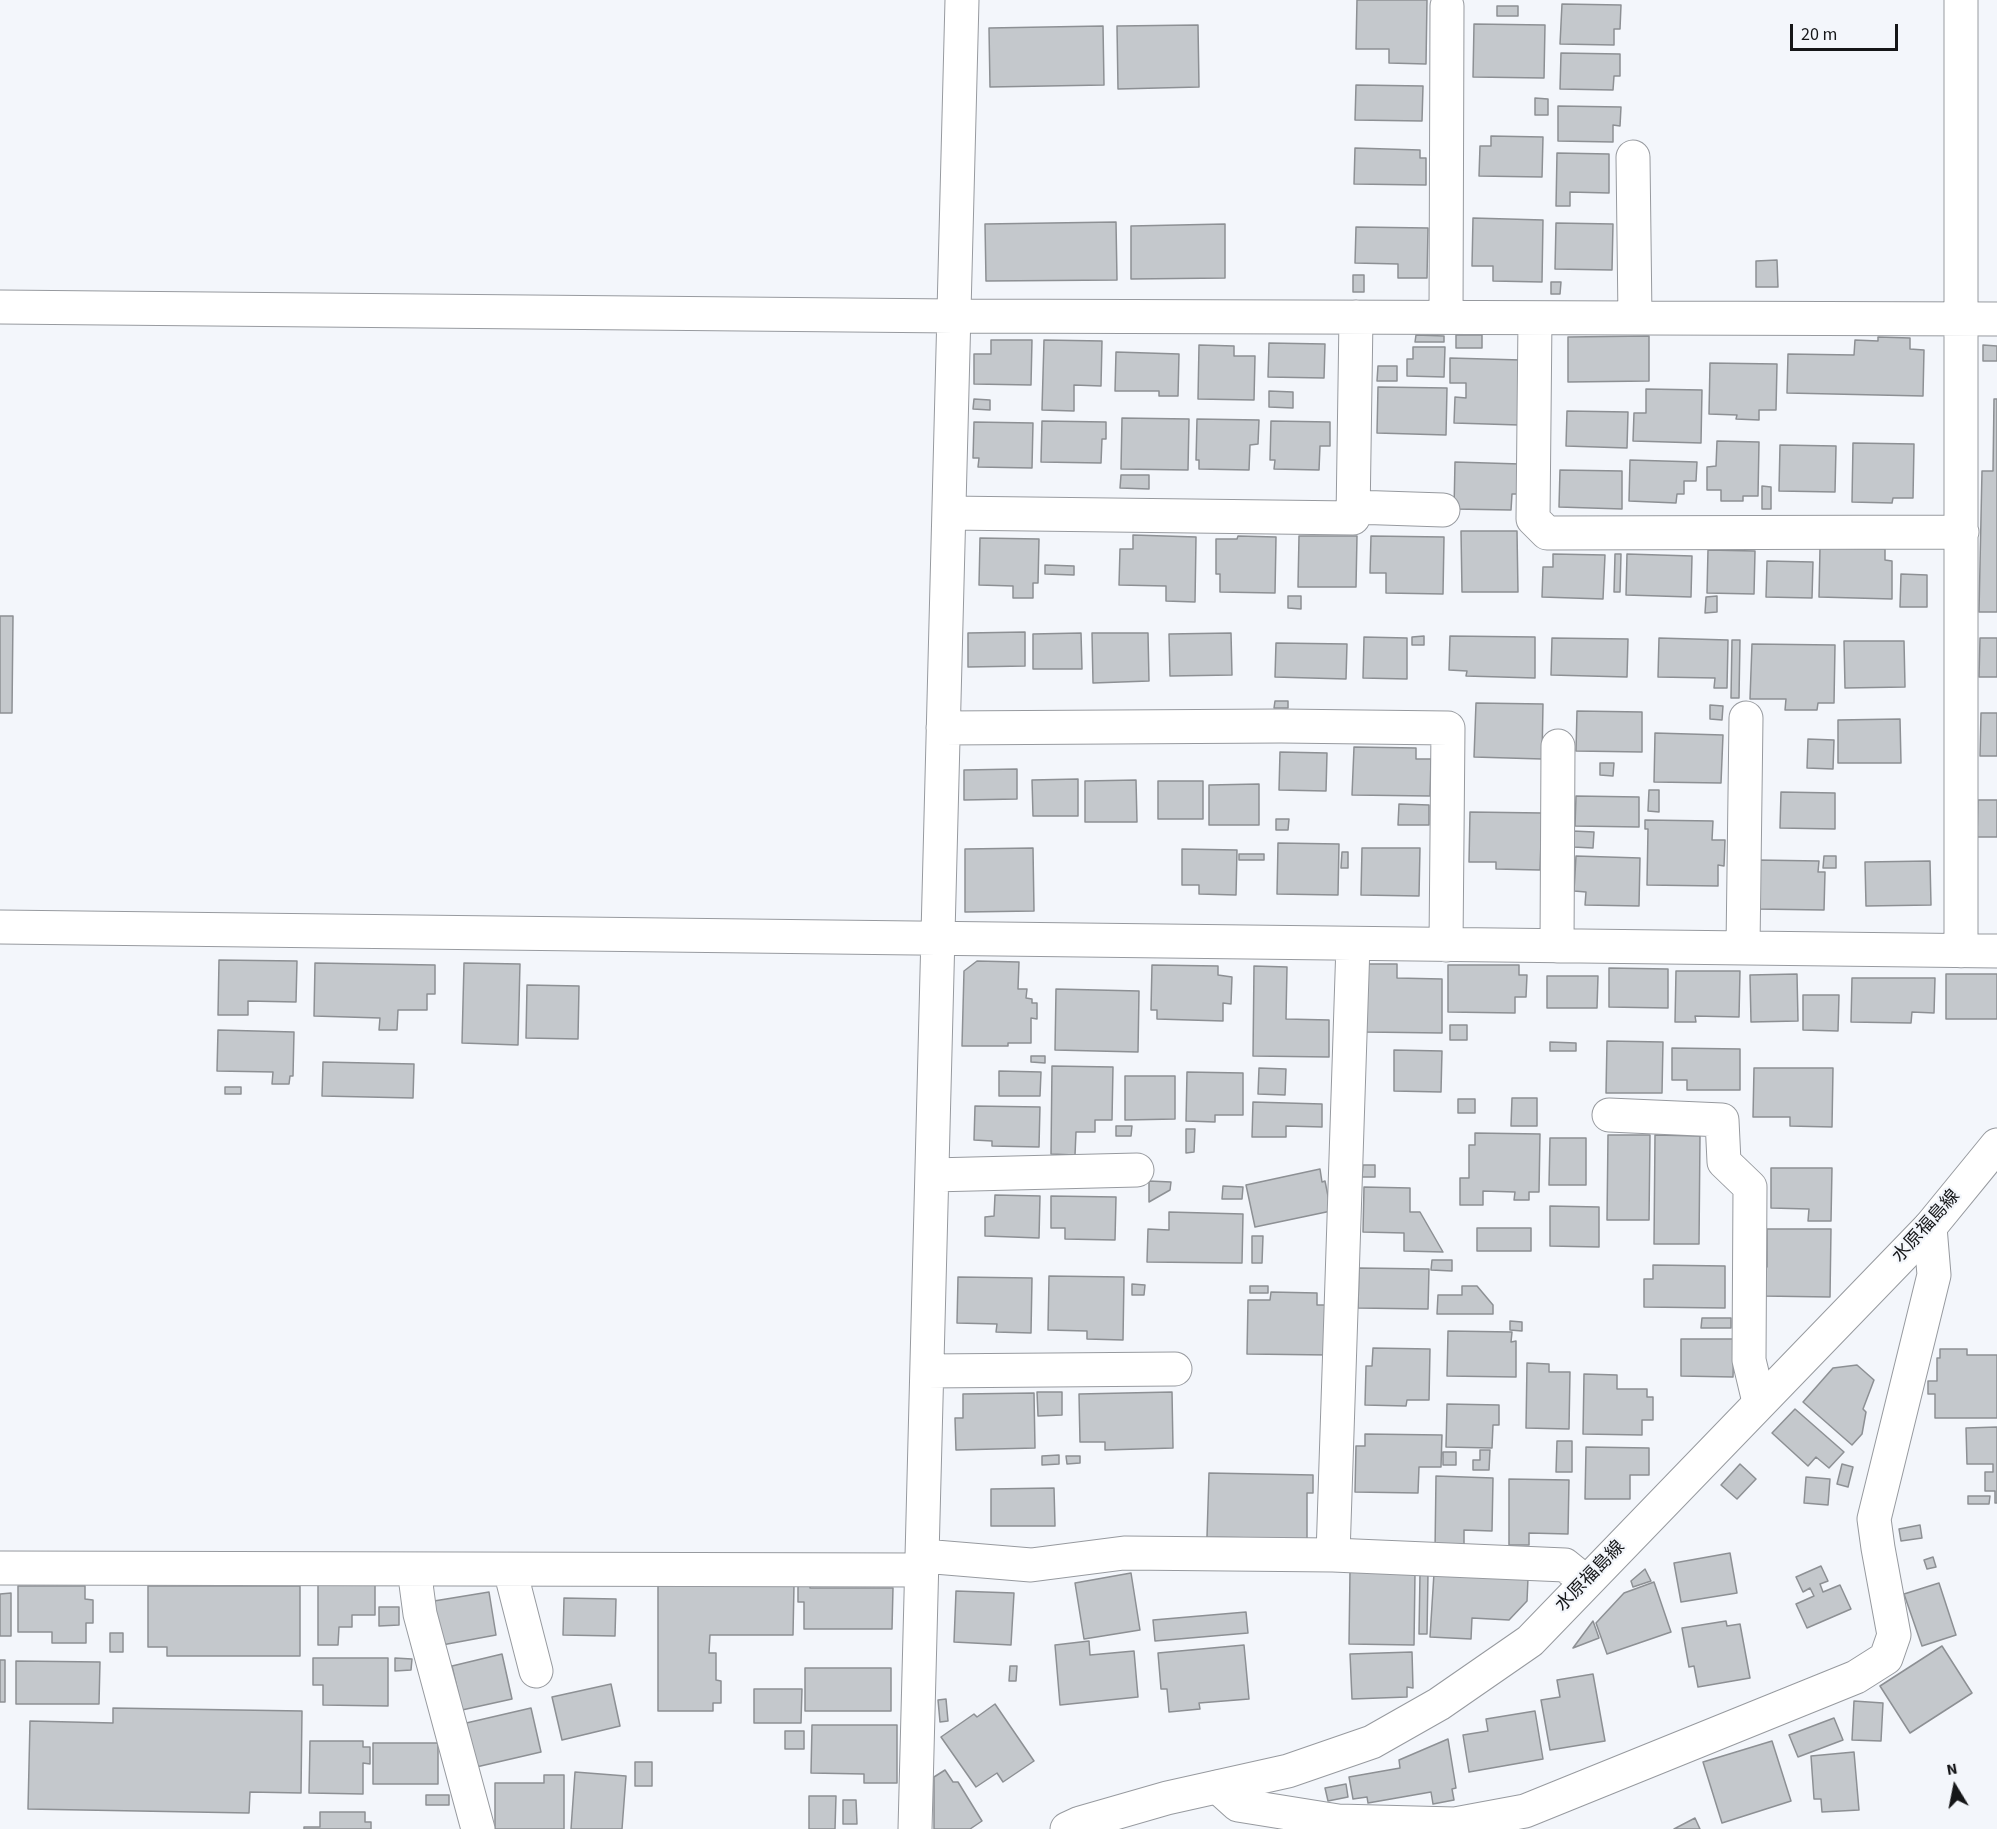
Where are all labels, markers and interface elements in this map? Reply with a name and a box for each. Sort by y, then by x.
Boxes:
scale bar [1793,12,1901,50]
text: 20 m [1801,22,1837,47]
street label: 水原福島線 [1889,1186,1965,1268]
street label: 水原福島線 [1552,1537,1630,1617]
north arrow [1925,1757,1985,1817]
text: N [1945,1758,1959,1781]

